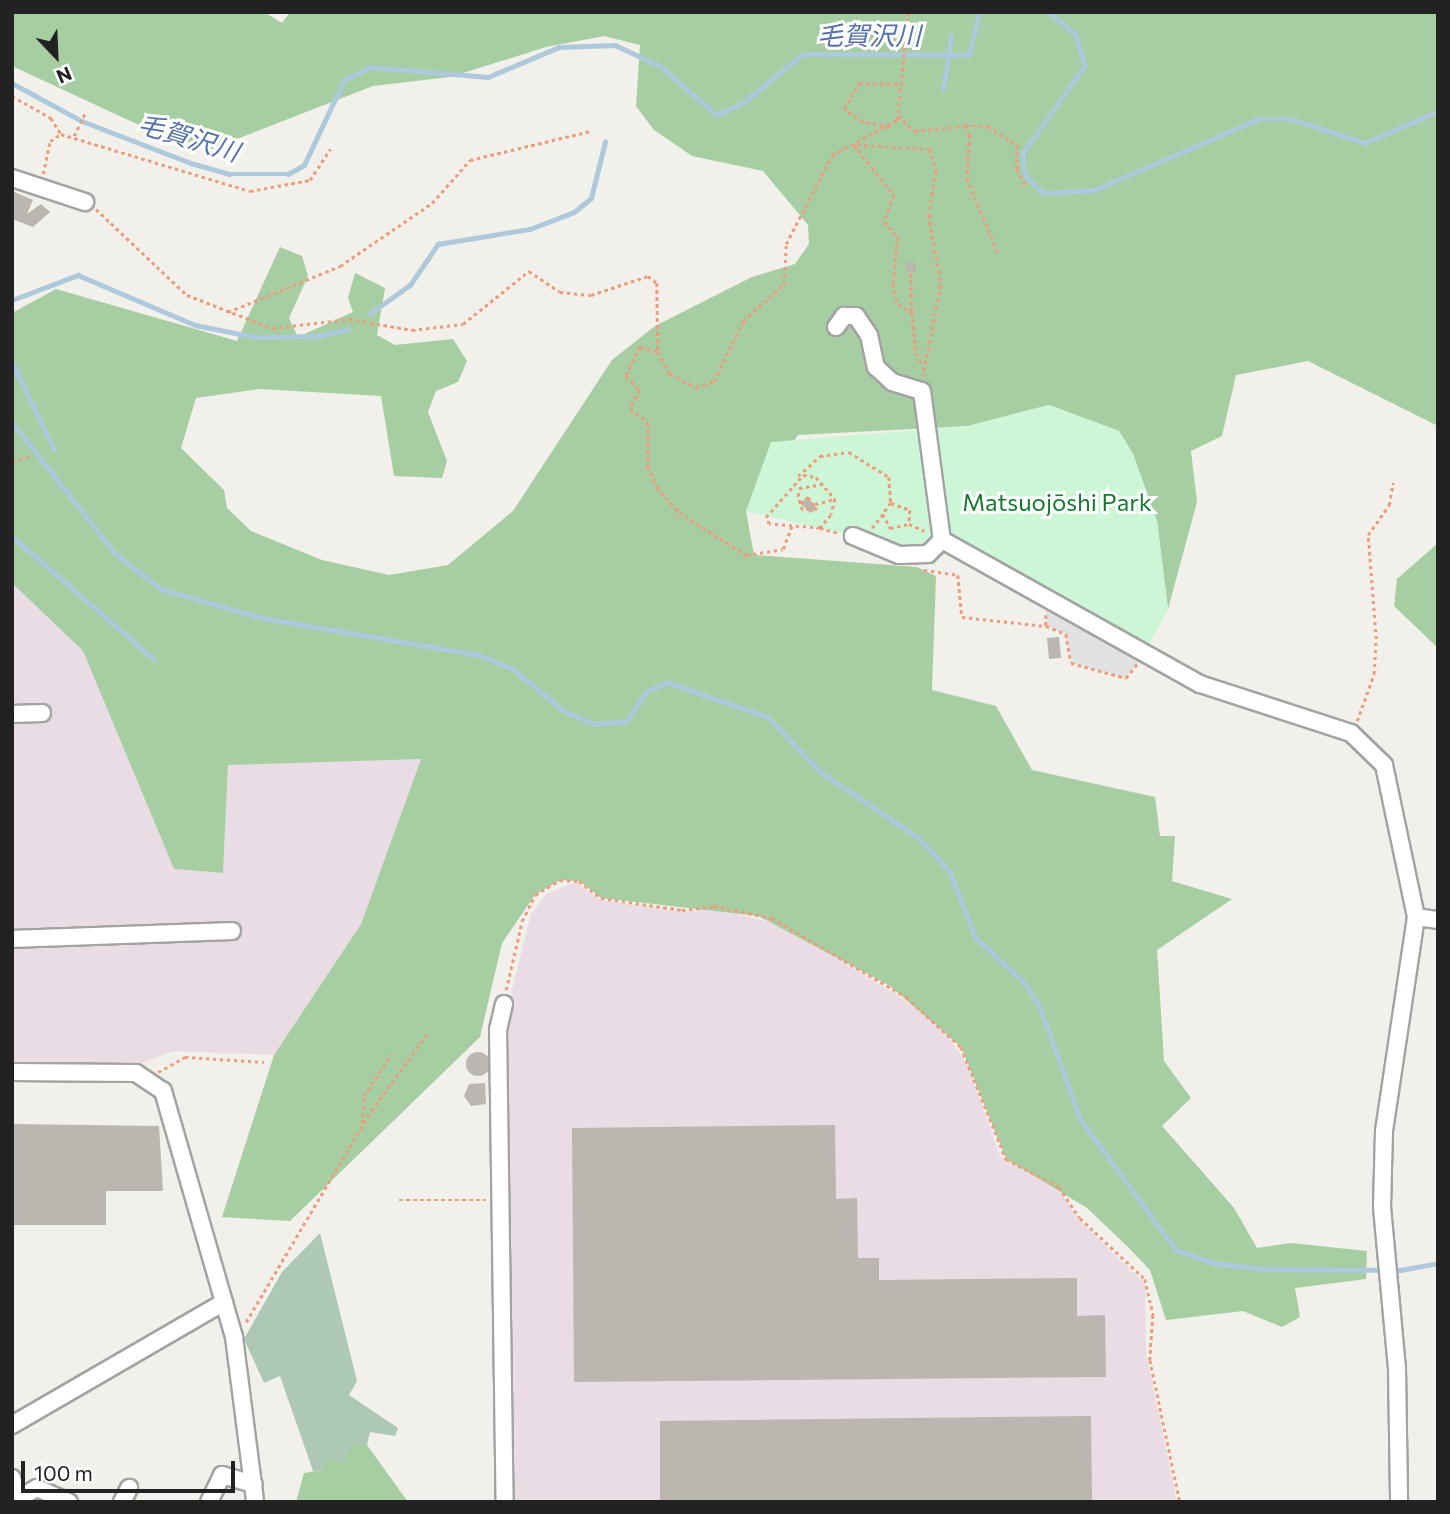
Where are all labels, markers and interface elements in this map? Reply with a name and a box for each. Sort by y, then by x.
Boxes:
water label: 毛賀沢川 [817,19,921,51]
north arrow [21,21,91,91]
text: N [53,62,75,89]
water label: 毛賀沢川 [135,107,243,167]
park label: Matsuojōshi Park [962,488,1152,516]
scale bar [24,1448,238,1492]
text: 100 m [34,1460,93,1485]

